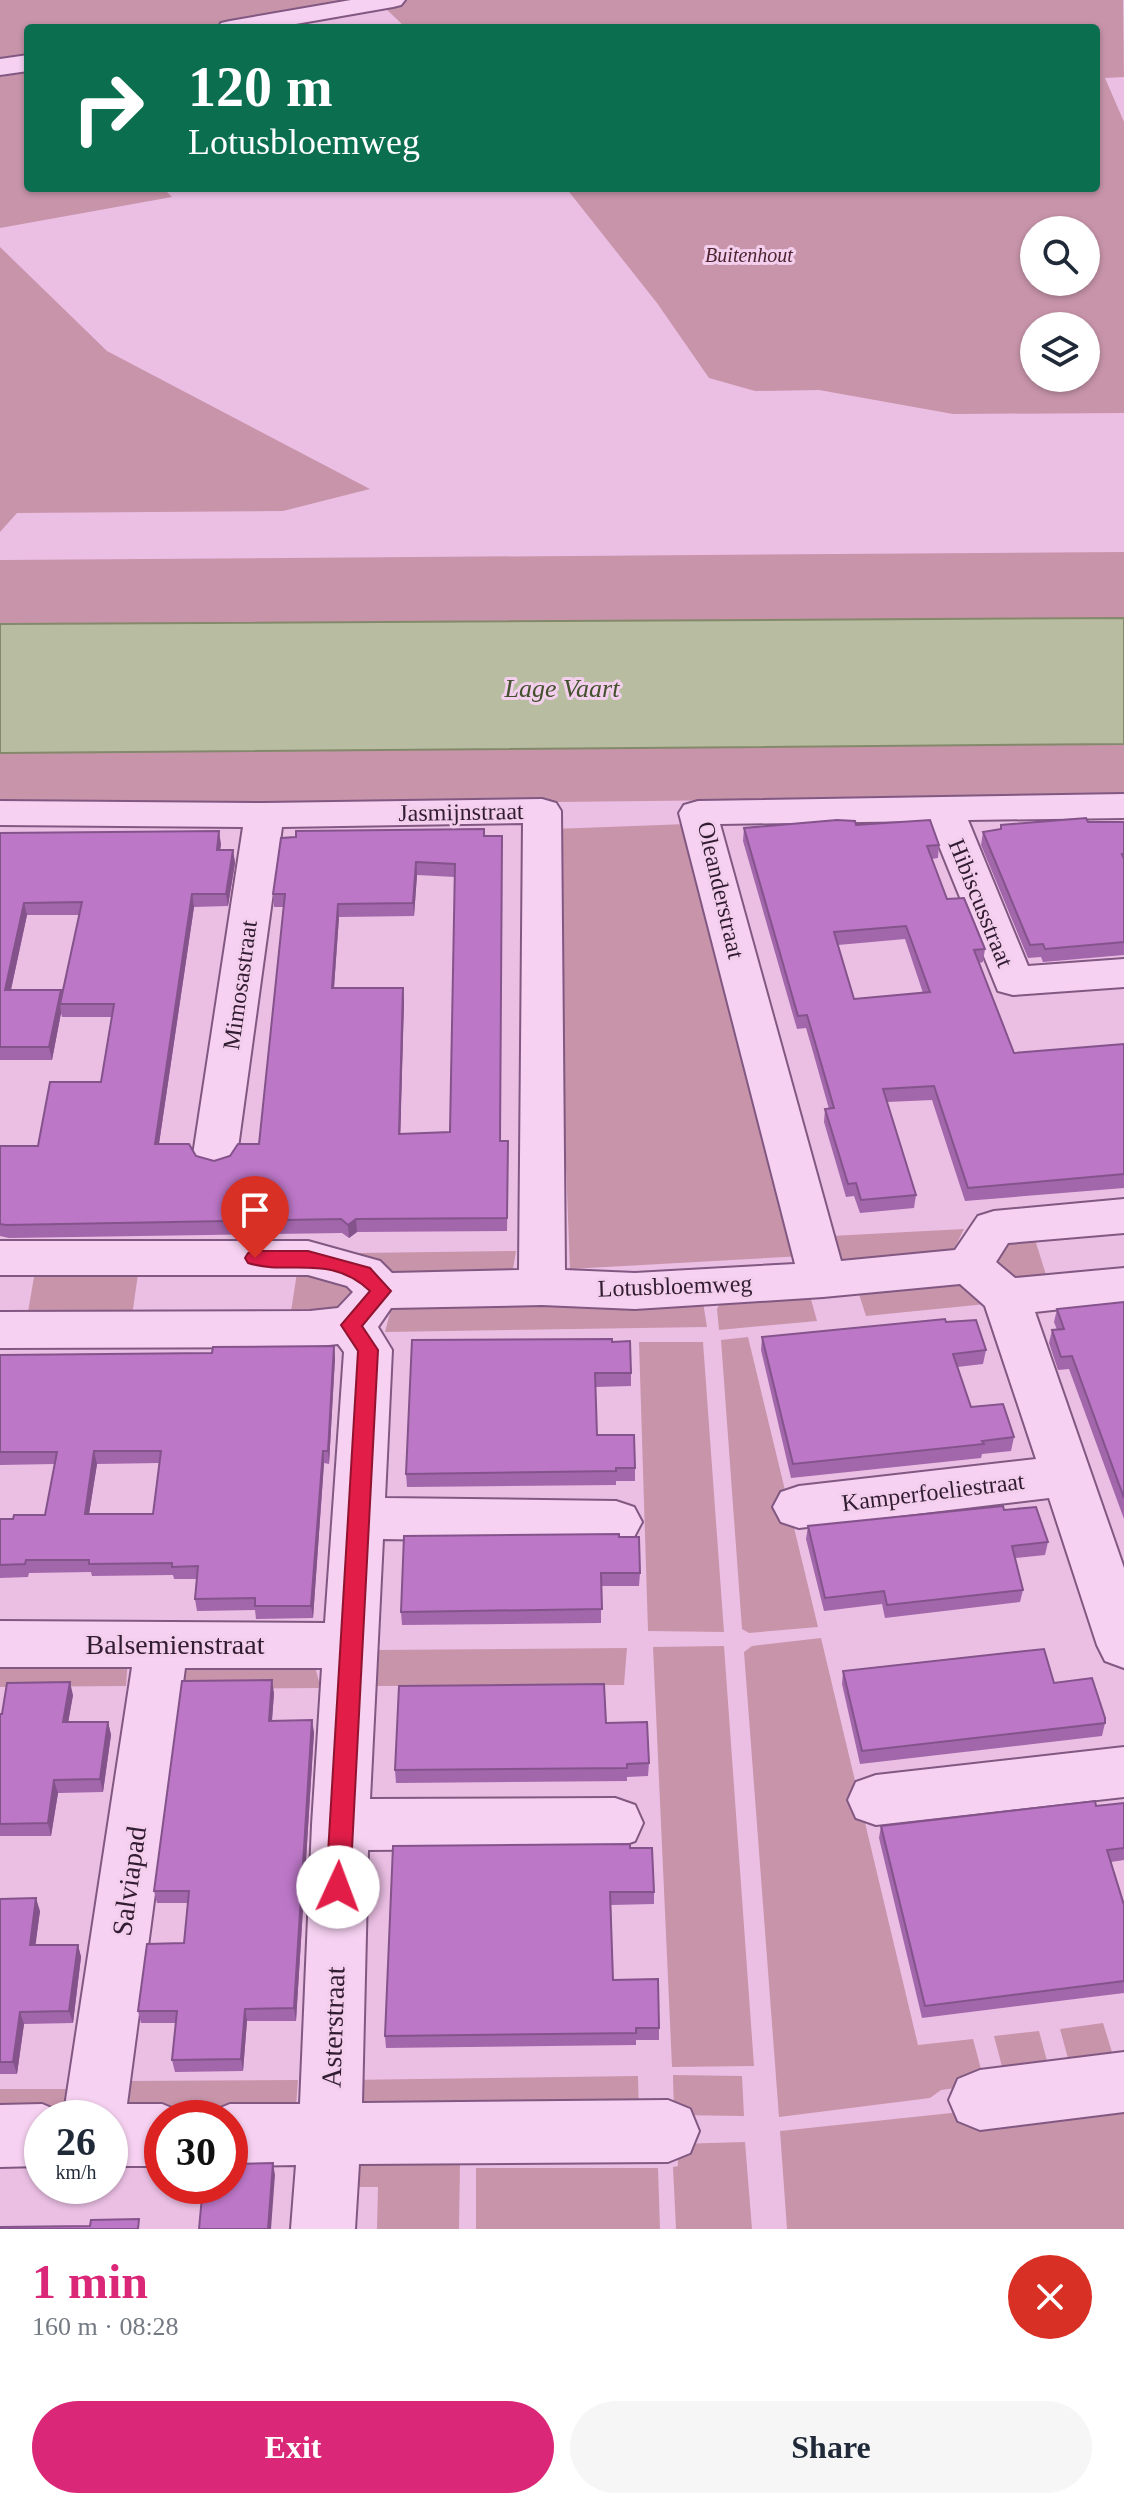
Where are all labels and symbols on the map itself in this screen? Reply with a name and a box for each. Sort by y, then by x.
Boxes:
park label: Buitenhout [705,244,793,266]
water label: Lage Vaart [504,674,620,703]
street label: Jasmijnstraat [398,798,524,826]
street label: Oleanderstraat [693,819,749,961]
street label: Hibiscusstraat [943,835,1019,971]
street label: Mimosastraat [218,918,262,1051]
pin [221,1176,289,1258]
street label: Lotusbloemweg [597,1270,753,1302]
street label: Kamperfoeliestraat [840,1468,1026,1516]
street label: Balsemienstraat [86,1629,265,1660]
street label: Salviapad [106,1824,152,1938]
position arrow [296,1845,380,1929]
street label: Asterstraat [315,1966,351,2088]
speed limit sign: 30 [144,2100,248,2204]

